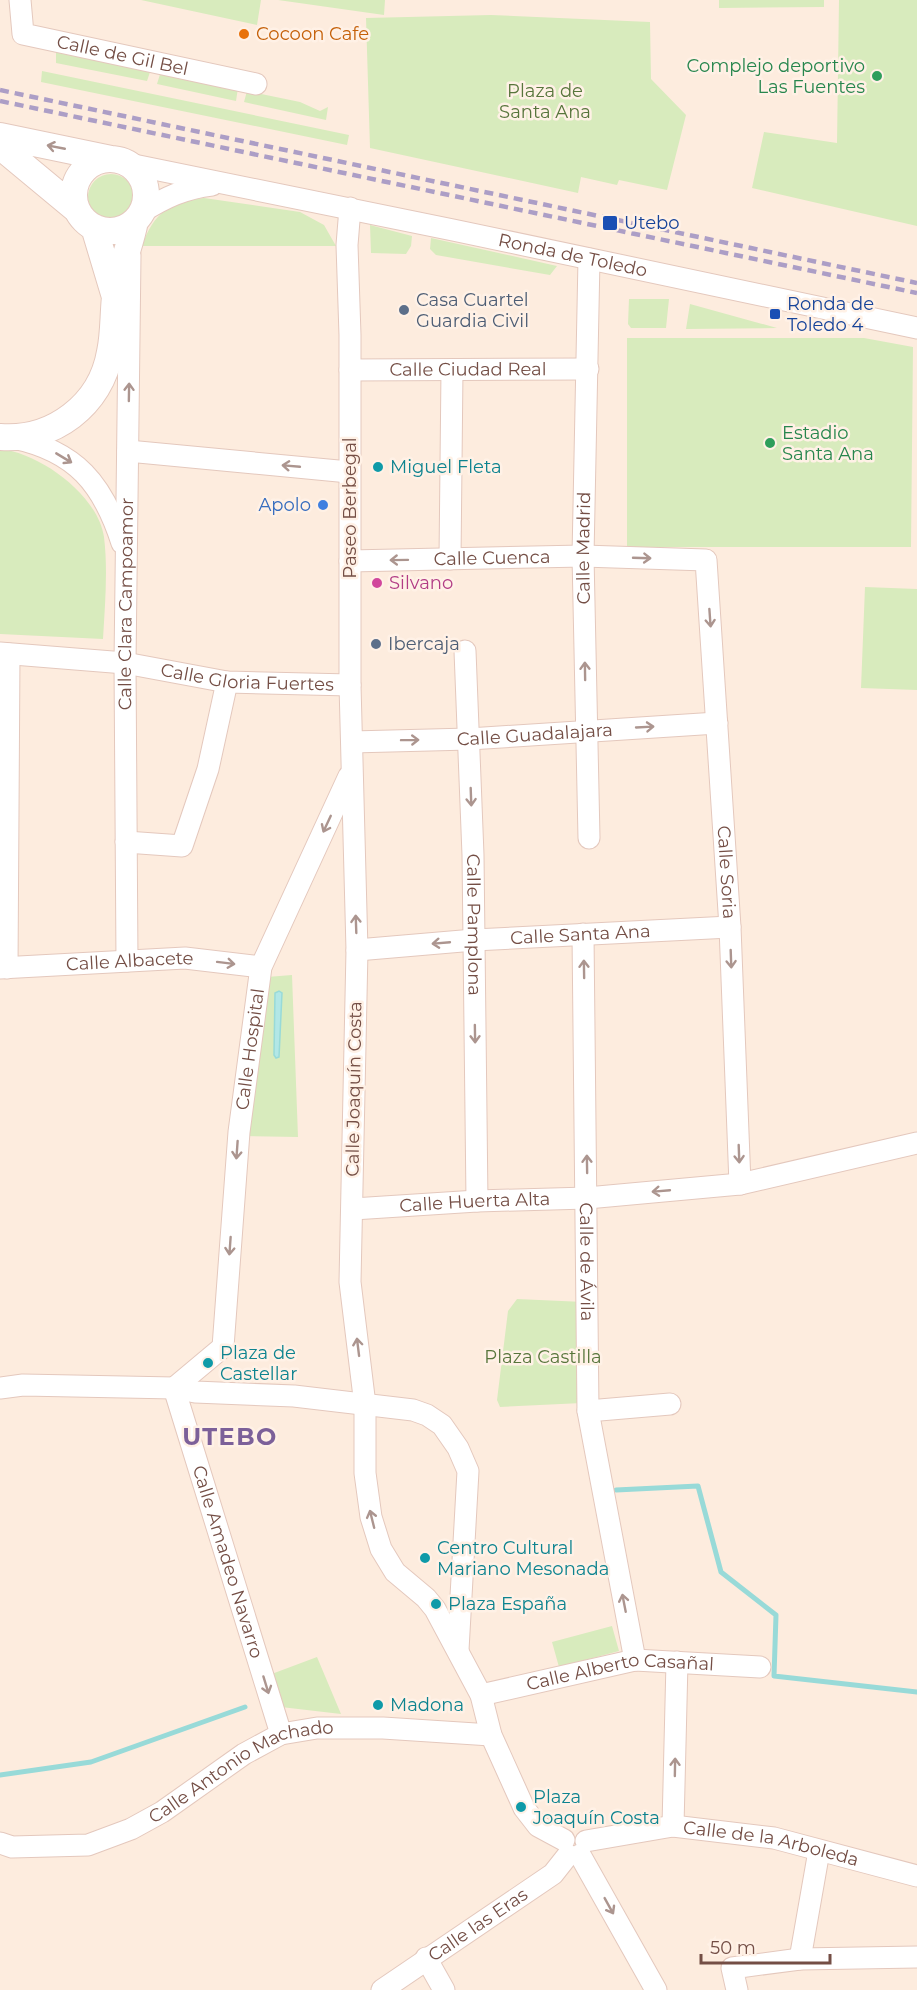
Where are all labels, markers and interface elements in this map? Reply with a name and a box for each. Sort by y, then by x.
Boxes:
place label: Cocoon Cafe [256,23,369,45]
marker: Cocoon Cafe [237,27,251,41]
street label: Calle de Gil Bel [55,31,190,80]
place label: Complejo deportivo Las Fuentes [687,55,865,98]
marker: Complejo deportivo Las Fuentes [870,69,884,83]
park label: Plaza de Santa Ana [499,80,591,123]
one-way arrow [46,140,65,152]
place label: Utebo [624,212,680,234]
marker: Utebo [601,214,619,232]
street label: Ronda de Toledo [496,229,649,282]
place label: Casa Cuartel Guardia Civil [416,289,529,332]
place label: Ronda de Toledo 4 [787,293,874,336]
marker: Casa Cuartel Guardia Civil [397,303,411,317]
marker: Ronda de Toledo 4 [768,307,782,321]
street label: Calle Ciudad Real [389,358,547,381]
one-way arrow [124,383,135,403]
place label: Estadio Santa Ana [782,422,874,465]
marker: Estadio Santa Ana [763,436,777,450]
street label: Paseo Berbegal [339,437,361,579]
one-way arrow [55,452,72,464]
place label: Miguel Fleta [390,456,502,478]
one-way arrow [282,460,301,471]
marker: Miguel Fleta [371,460,385,474]
street label: Calle Madrid [572,491,595,605]
place label: Apolo [258,494,311,516]
street label: Calle Clara Campoamor [114,498,138,710]
marker: Apolo [316,498,330,512]
street label: Calle Cuenca [433,546,551,570]
one-way arrow [631,552,651,564]
one-way arrow [389,555,409,566]
place label: Silvano [389,572,453,594]
marker: Silvano [370,576,384,590]
one-way arrow [705,608,716,627]
place label: Ibercaja [388,633,460,655]
marker: Ibercaja [369,637,383,651]
street label: Calle Gloria Fuertes [159,659,334,696]
one-way arrow [580,662,591,682]
street label: Calle Guadalajara [457,719,613,750]
one-way arrow [634,721,654,732]
one-way arrow [400,735,420,746]
one-way arrow [465,787,476,807]
one-way arrow [320,815,332,833]
street label: Calle Soria [712,825,740,920]
street label: Calle Pamplona [462,854,486,996]
one-way arrow [351,914,362,934]
street label: Calle Santa Ana [510,920,651,949]
one-way arrow [432,938,452,949]
street label: Calle Albacete [65,947,195,975]
one-way arrow [726,949,737,969]
one-way arrow [215,957,235,968]
one-way arrow [578,959,590,979]
street label: Calle Hospital [231,987,269,1111]
street label: Calle Joaquín Costa [341,1001,367,1177]
one-way arrow [469,1024,481,1044]
one-way arrow [232,1140,243,1160]
one-way arrow [733,1144,744,1164]
one-way arrow [581,1154,592,1174]
one-way arrow [651,1186,671,1197]
street label: Calle Huerta Alta [399,1188,551,1217]
street label: Calle de Ávila [575,1202,598,1322]
one-way arrow [225,1235,236,1255]
one-way arrow [353,1338,364,1358]
place label: Plaza de Castellar [220,1342,297,1385]
park label: Plaza Castilla [484,1346,602,1368]
marker: Plaza de Castellar [201,1356,215,1370]
district label: UTEBO [182,1422,278,1451]
street label: Calle Amadeo Navarro [188,1463,268,1661]
one-way arrow [366,1510,378,1529]
place label: Centro Cultural Mariano Mesonada [437,1537,609,1580]
marker: Centro Cultural Mariano Mesonada [418,1551,432,1565]
place label: Plaza España [448,1593,567,1615]
one-way arrow [618,1593,629,1613]
marker: Plaza España [429,1597,443,1611]
street label: Calle Alberto Casañal [524,1648,715,1695]
one-way arrow [261,1675,272,1694]
place label: Madona [390,1694,464,1716]
marker: Madona [371,1698,385,1712]
street label: Calle Antonio Machado [145,1716,334,1828]
one-way arrow [669,1758,680,1778]
place label: Plaza Joaquín Costa [532,1786,660,1829]
marker: Plaza Joaquín Costa [514,1800,528,1814]
street label: Calle de la Arboleda [682,1816,861,1871]
street label: Calle las Eras [424,1883,532,1966]
one-way arrow [603,1897,615,1914]
scale bar [701,1927,830,1965]
text: 50 m [710,1937,756,1959]

